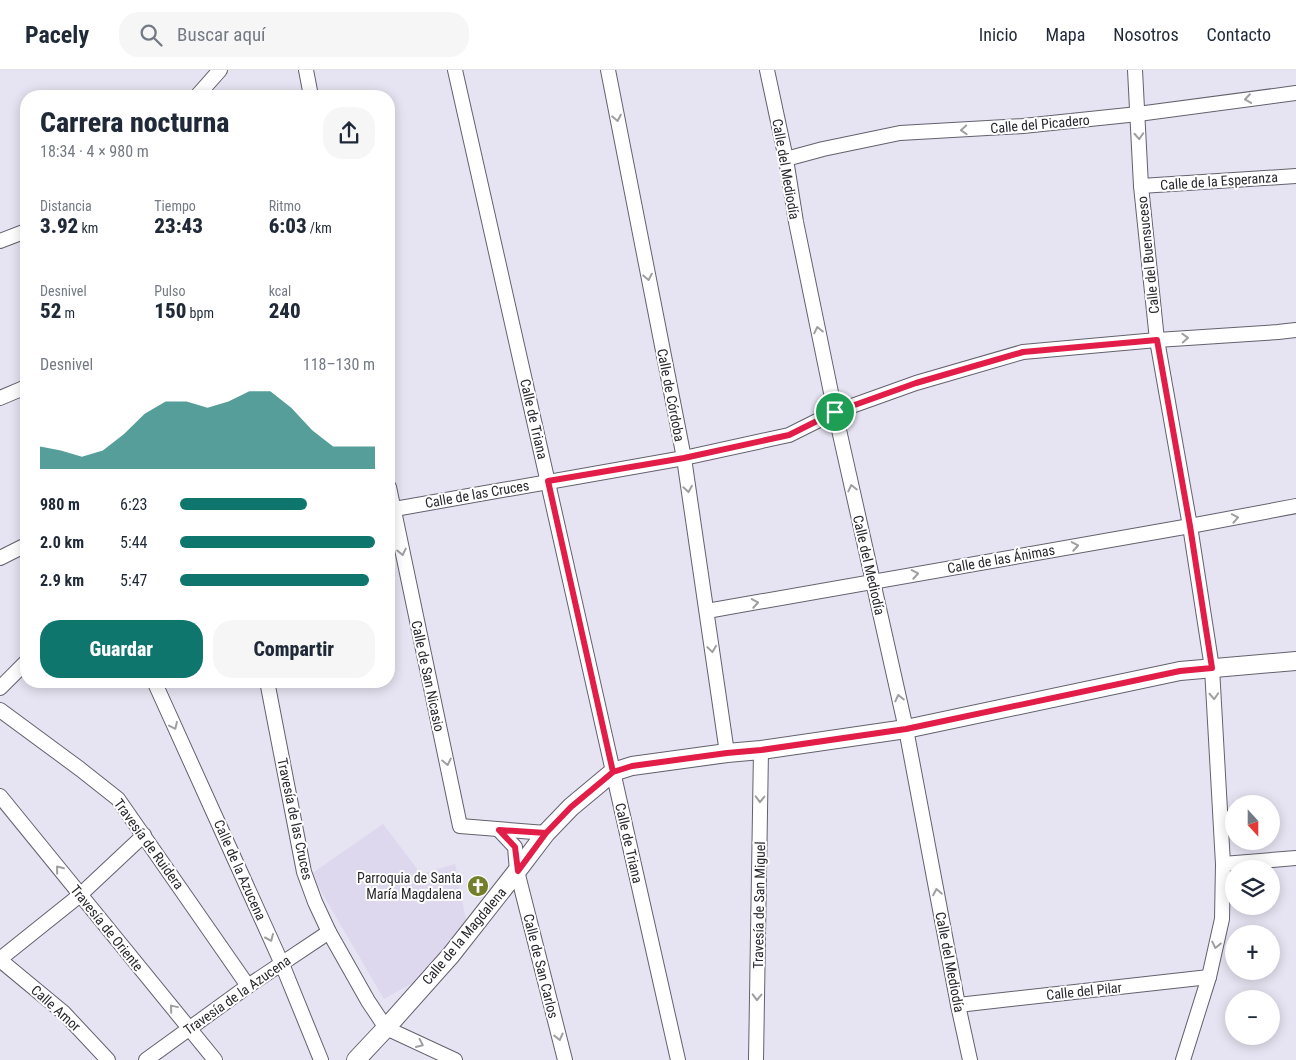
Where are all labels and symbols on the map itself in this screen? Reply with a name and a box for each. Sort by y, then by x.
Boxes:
one-way arrow [1243,94,1252,104]
street label: Calle del Picadero [990,112,1090,136]
one-way arrow [611,113,622,122]
street label: Calle del Mediodía [769,117,803,221]
one-way arrow [960,124,968,135]
one-way arrow [1133,132,1144,140]
street label: Calle de la Esperanza [1160,169,1278,193]
street label: Calle del Buensuceso [1134,195,1162,315]
one-way arrow [643,273,653,282]
one-way arrow [813,325,824,334]
one-way arrow [1182,333,1190,344]
street label: Calle de Córdoba [654,347,688,443]
street label: Calle de Triana [517,377,551,461]
pin [814,391,856,433]
street label: Calle de las Cruces [424,477,530,511]
one-way arrow [683,484,693,493]
one-way arrow [847,484,858,493]
street label: Calle del Mediodía [850,513,888,617]
one-way arrow [1230,513,1239,523]
street label: Calle de las Ánimas [946,541,1056,576]
one-way arrow [1070,541,1079,551]
one-way arrow [396,548,407,557]
one-way arrow [910,570,919,580]
one-way arrow [750,598,759,608]
street label: Calle de San Nicasio [408,619,448,733]
one-way arrow [706,646,717,654]
one-way arrow [1208,692,1219,700]
one-way arrow [894,694,905,703]
one-way arrow [168,721,179,730]
street label: Travesía de las Cruces [274,757,316,881]
one-way arrow [441,758,451,767]
one-way arrow [755,795,766,803]
north arrow [1225,795,1280,850]
street label: Travesía de Ruidera [111,796,187,892]
street label: Calle de Triana [612,801,646,885]
street label: Calle de la Azucena [211,817,269,923]
street label: Travesía de San Miguel [750,841,768,969]
one-way arrow [57,866,65,875]
place label: Parroquia de Santa María Magdalena [357,870,462,902]
church icon: Parroquia de Santa María Magdalena [466,874,490,898]
street label: Travesía de Oriente [67,882,147,975]
street label: Calle de la Magdalena [419,884,509,988]
one-way arrow [932,888,942,896]
street label: Calle del Mediodía [932,910,968,1014]
street label: Calle de San Carlos [520,912,562,1020]
one-way arrow [263,933,274,942]
one-way arrow [1212,940,1222,949]
street label: Travesía de la Azucena [180,952,294,1038]
street label: Calle del Pilar [1045,979,1123,1003]
street label: Calle Amor [28,982,84,1034]
one-way arrow [752,993,762,1001]
one-way arrow [170,1005,179,1014]
one-way arrow [554,1033,564,1041]
one-way arrow [415,1038,424,1049]

